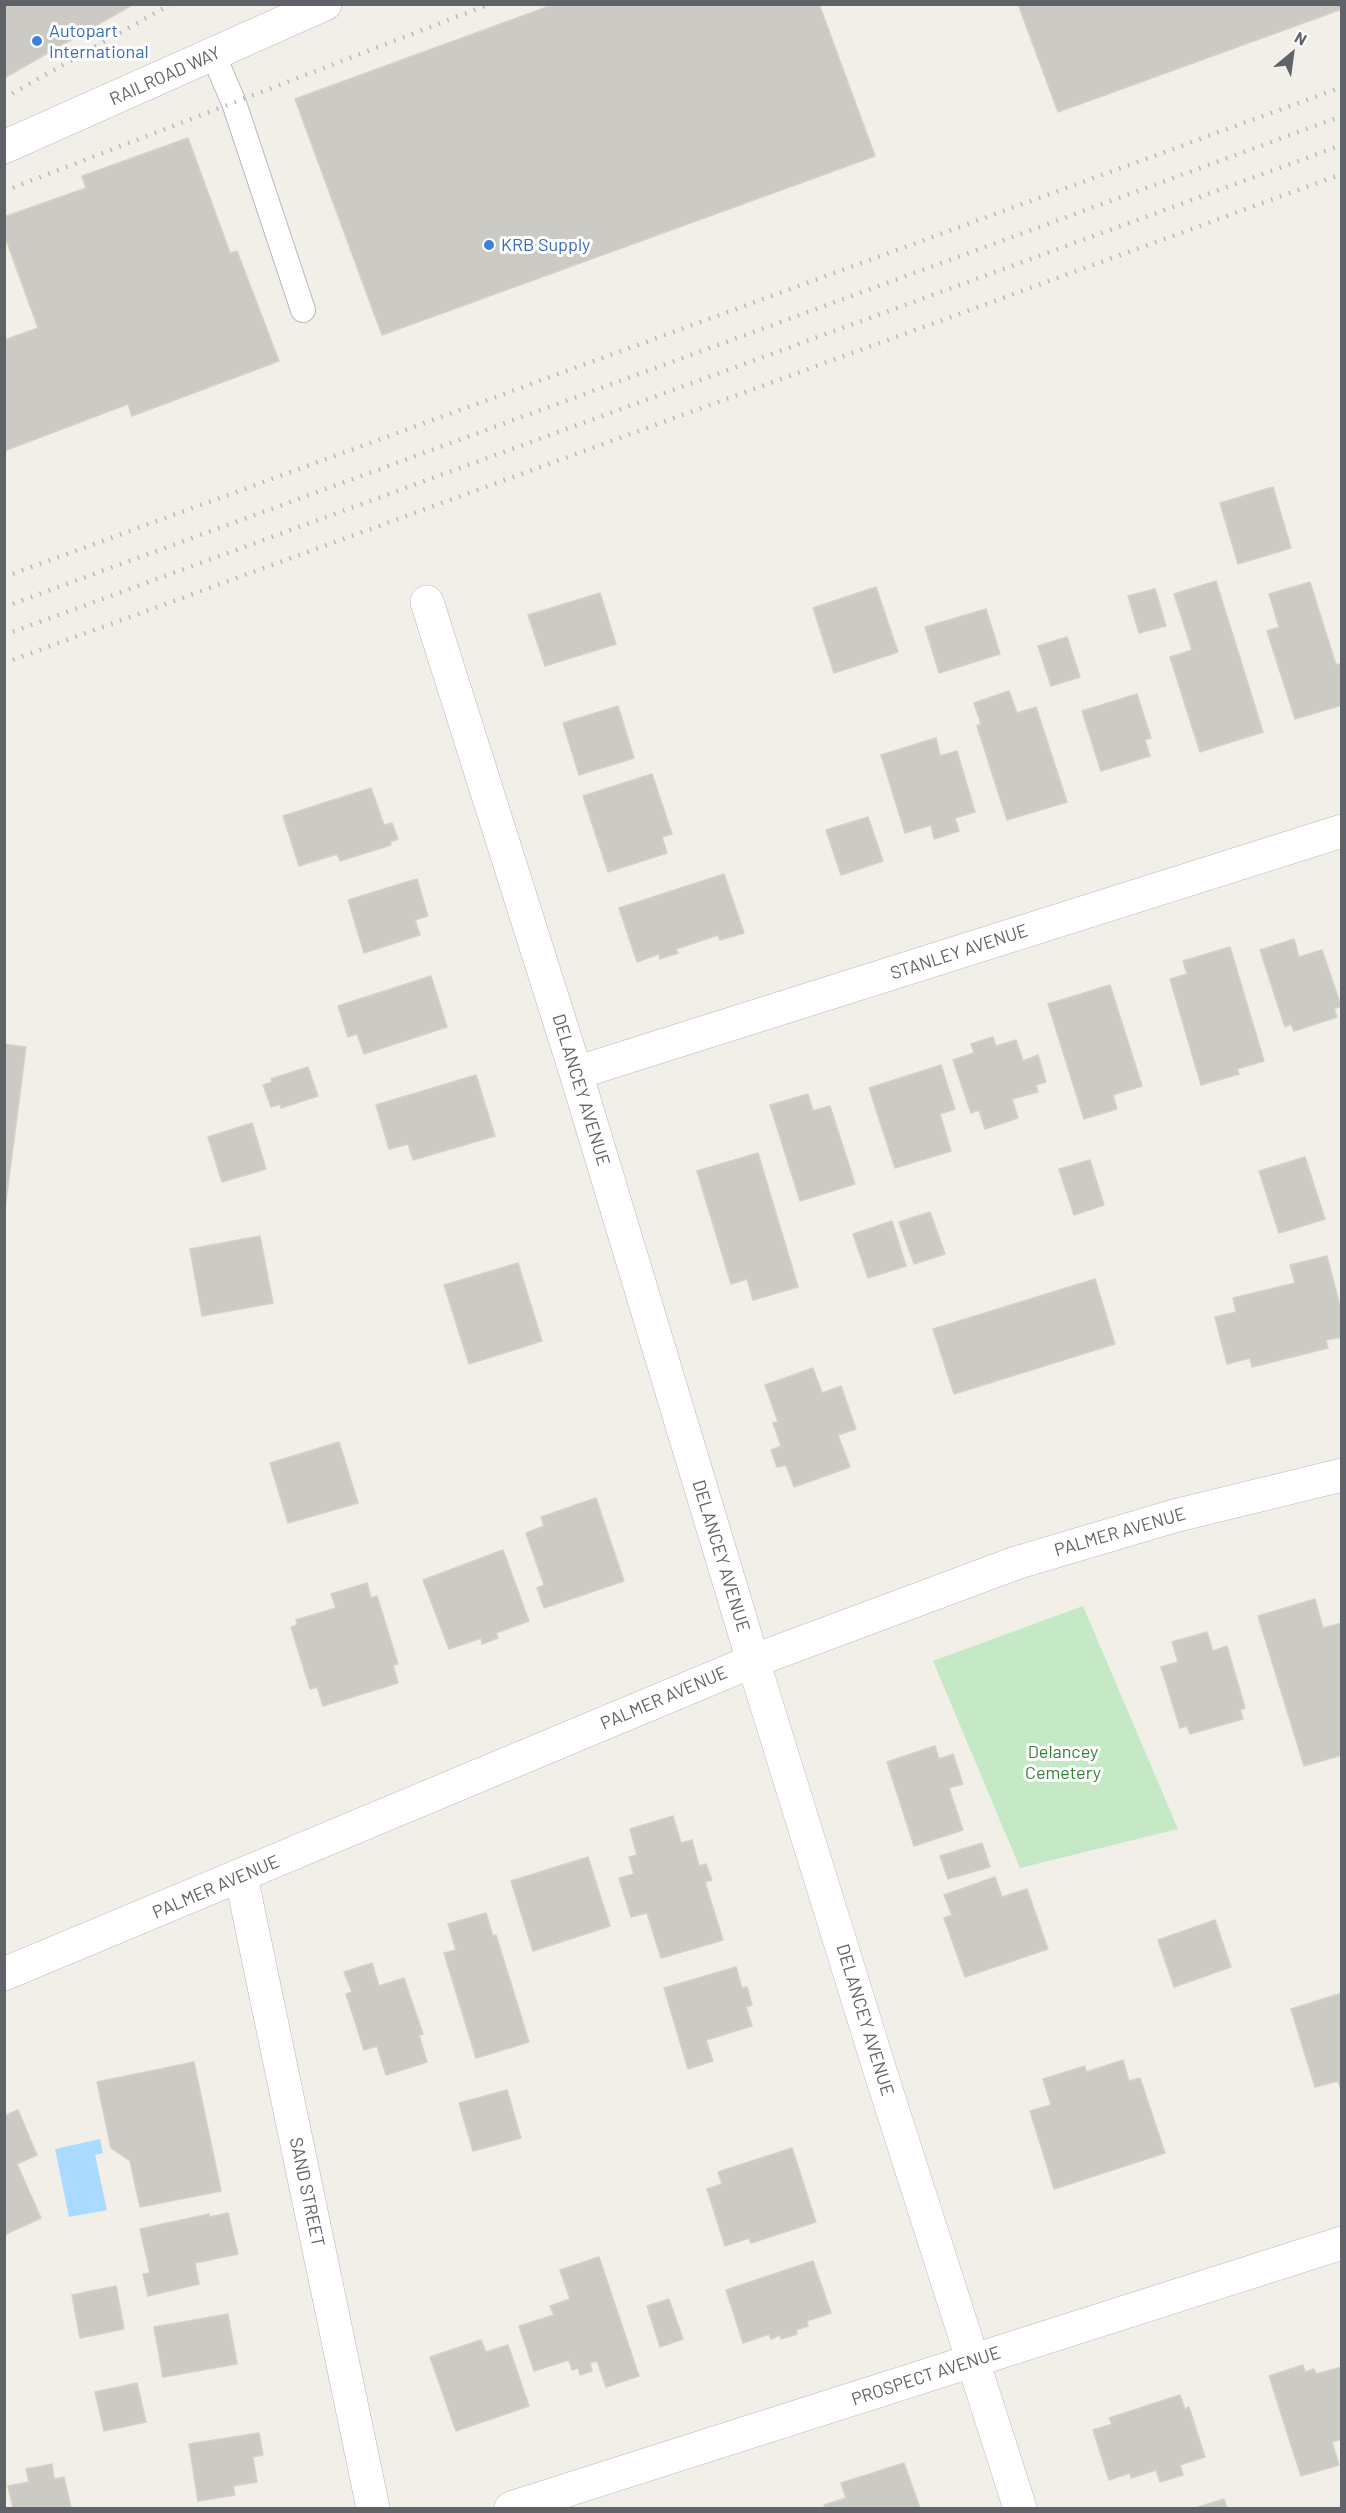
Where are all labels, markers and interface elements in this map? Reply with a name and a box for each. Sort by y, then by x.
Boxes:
place label: Autopart International [49,20,149,63]
north arrow [1262,24,1322,84]
text: N [1292,27,1310,49]
marker: Autopart International [30,34,44,48]
street label: RAILROAD WAY [106,42,224,110]
place label: KRB Supply [501,234,590,256]
marker: KRB Supply [482,238,496,252]
street label: STANLEY AVENUE [887,920,1031,984]
street label: DELANCEY AVENUE [548,1011,614,1169]
street label: DELANCEY AVENUE [688,1477,754,1635]
street label: PALMER AVENUE [1052,1503,1188,1561]
street label: PALMER AVENUE [597,1662,731,1734]
park label: Delancey Cemetery [1025,1741,1101,1784]
street label: PALMER AVENUE [149,1851,283,1923]
street label: DELANCEY AVENUE [832,1941,898,2099]
street label: SAND STREET [285,2135,329,2249]
street label: PROSPECT AVENUE [849,2342,1003,2410]

